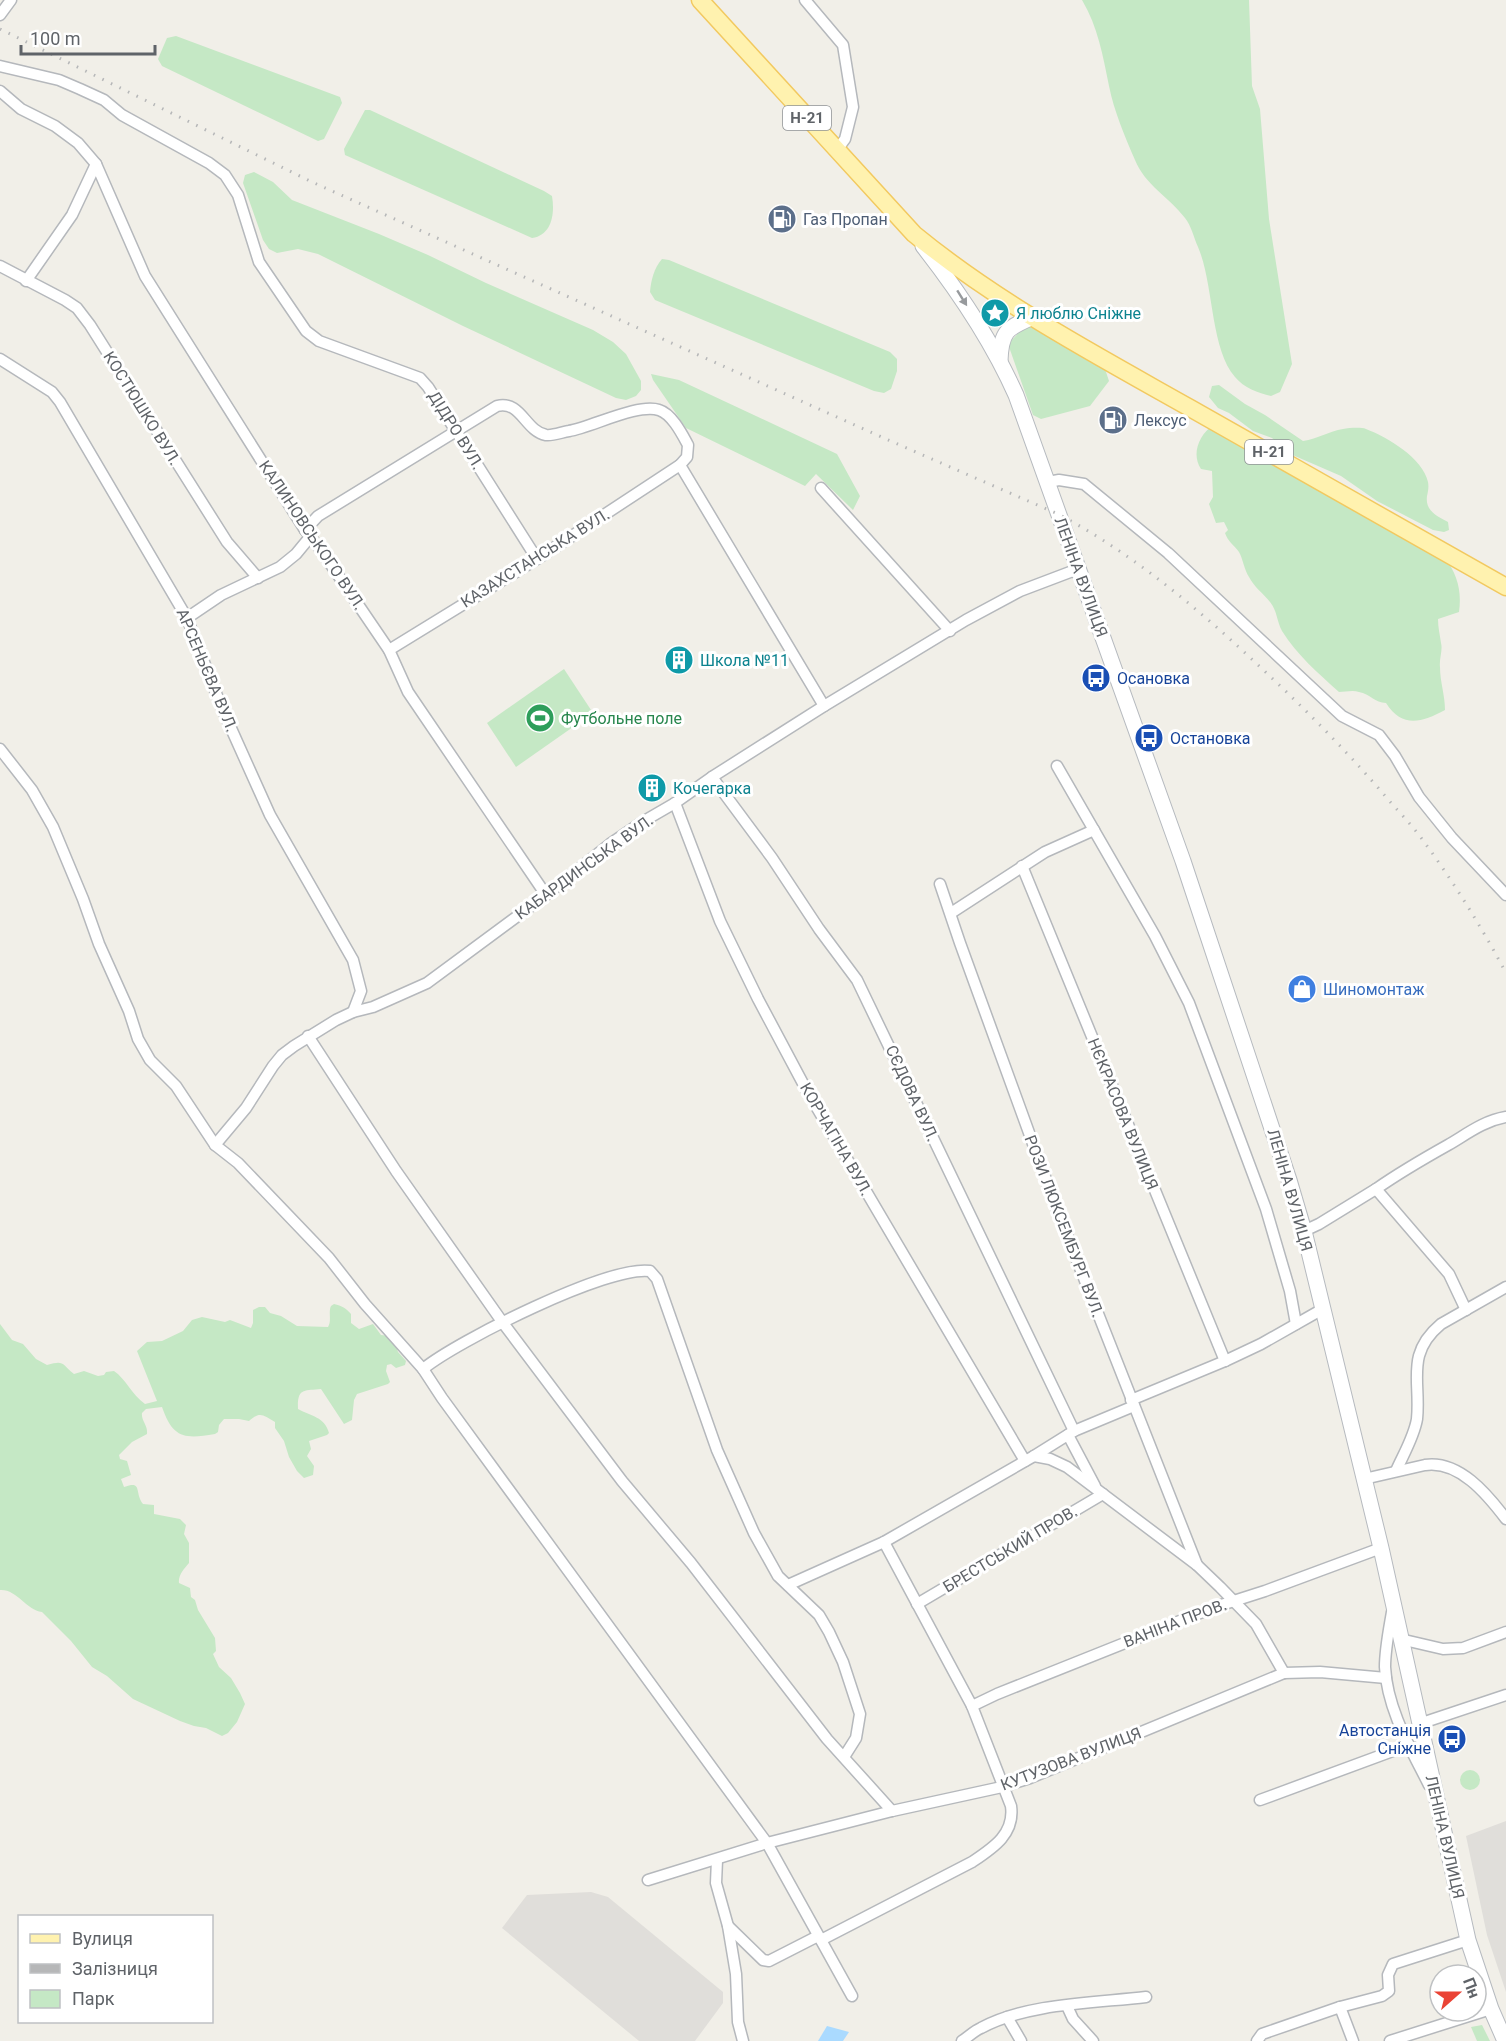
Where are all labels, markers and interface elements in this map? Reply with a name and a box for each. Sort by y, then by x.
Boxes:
scale bar [21,18,154,56]
text: 100 m [30,28,81,49]
road number: Н-21 [783,106,831,130]
fuel station icon: Газ Пропан [766,203,798,235]
place label: Газ Пропан [803,210,888,229]
one-way arrow [956,290,967,306]
place icon: Я люблю Сніжне [979,297,1011,329]
place label: Я люблю Сніжне [1016,304,1141,323]
street label: КОСТЮШКО ВУЛ. [99,348,185,468]
street label: ДІДРО ВУЛ. [424,387,488,473]
fuel station icon: Лексус [1097,404,1129,436]
place label: Лексус [1134,411,1187,430]
road number: Н-21 [1245,440,1293,464]
street label: КАЛИНОВСЬКОГО ВУЛ. [255,457,369,613]
street label: КАЗАХСТАНСЬКА ВУЛ. [457,504,613,612]
street label: ЛЕНІНА ВУЛИЦЯ [1050,514,1112,640]
street label: АРСЕНЬЄВА ВУЛ. [173,606,241,734]
building icon: Школа №11 [663,644,695,676]
place label: Школа №11 [700,651,789,670]
bus stop icon: Осановка [1080,662,1112,694]
place label: Осановка [1117,669,1190,688]
sports icon: Футбольне поле [524,702,556,734]
place label: Футбольне поле [561,709,682,728]
bus stop icon: Остановка [1133,722,1165,754]
place label: Остановка [1170,729,1251,748]
building icon: Кочегарка [636,772,668,804]
place label: Кочегарка [673,779,751,798]
street label: КАБАРДИНСЬКА ВУЛ. [511,811,657,923]
shop icon: Шиномонтаж [1286,973,1318,1005]
place label: Шиномонтаж [1323,980,1425,999]
street label: НЄКРАСОВА ВУЛИЦЯ [1084,1035,1162,1193]
street label: СЄДОВА ВУЛ. [882,1042,942,1144]
street label: КОРЧАГІНА ВУЛ. [796,1079,876,1199]
street label: ЛЕНІНА ВУЛИЦЯ [1263,1127,1317,1253]
street label: РОЗИ ЛЮКСЕМБУРГ ВУЛ. [1021,1132,1107,1320]
street label: БРЕСТСЬКИЙ ПРОВ. [940,1501,1080,1597]
street label: ВАНІНА ПРОВ. [1121,1595,1229,1651]
place label: Автостанція Сніжне [1339,1721,1431,1758]
street label: КУТУЗОВА ВУЛИЦЯ [998,1723,1144,1795]
bus stop icon: Автостанція Сніжне [1436,1723,1468,1755]
street label: ЛЕНІНА ВУЛИЦЯ [1422,1773,1468,1901]
legend [18,1915,213,2023]
text: Вулиця [72,1928,133,1949]
text: Залізниця [72,1958,158,1979]
north arrow [1428,1963,1488,2023]
text: Пн [1459,1975,1484,2001]
text: Парк [72,1988,115,2009]

